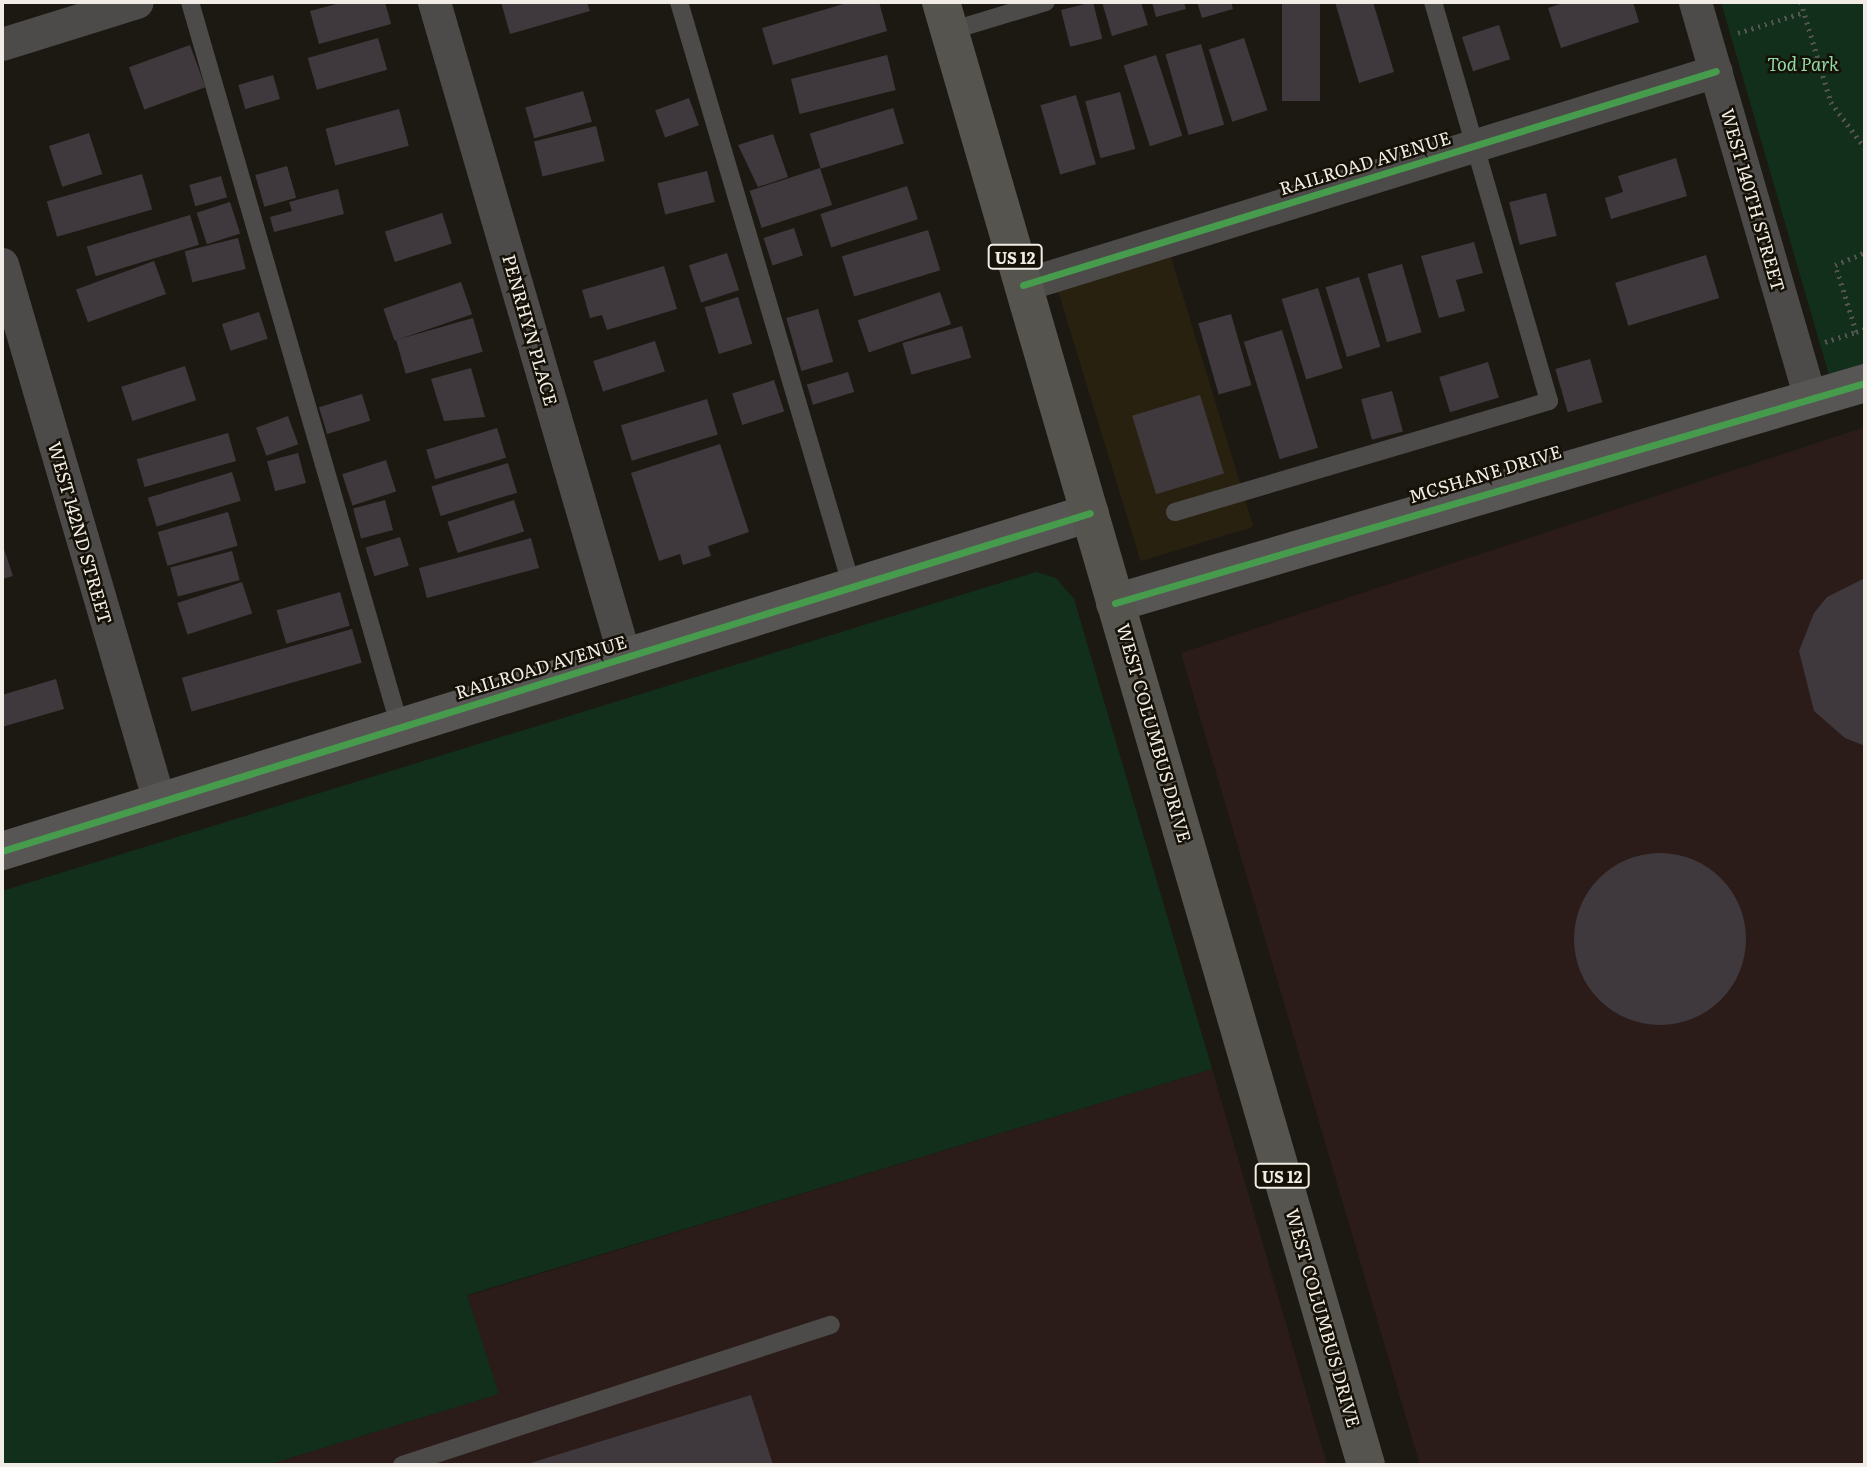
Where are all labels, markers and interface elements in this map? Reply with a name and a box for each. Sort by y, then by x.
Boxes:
park label: Tod Park [1767,53,1839,75]
street label: WEST 140TH STREET [1716,106,1790,294]
street label: RAILROAD AVENUE [1277,127,1453,199]
road number: US 12 [987,244,1043,270]
street label: PENRHYN PLACE [498,252,562,408]
street label: WEST 142ND STREET [44,439,116,627]
street label: MCSHANE DRIVE [1406,441,1564,507]
street label: WEST COLUMBUS DRIVE [1112,621,1196,845]
street label: RAILROAD AVENUE [453,631,629,703]
road number: US 12 [1254,1164,1310,1188]
street label: WEST COLUMBUS DRIVE [1281,1206,1365,1430]

